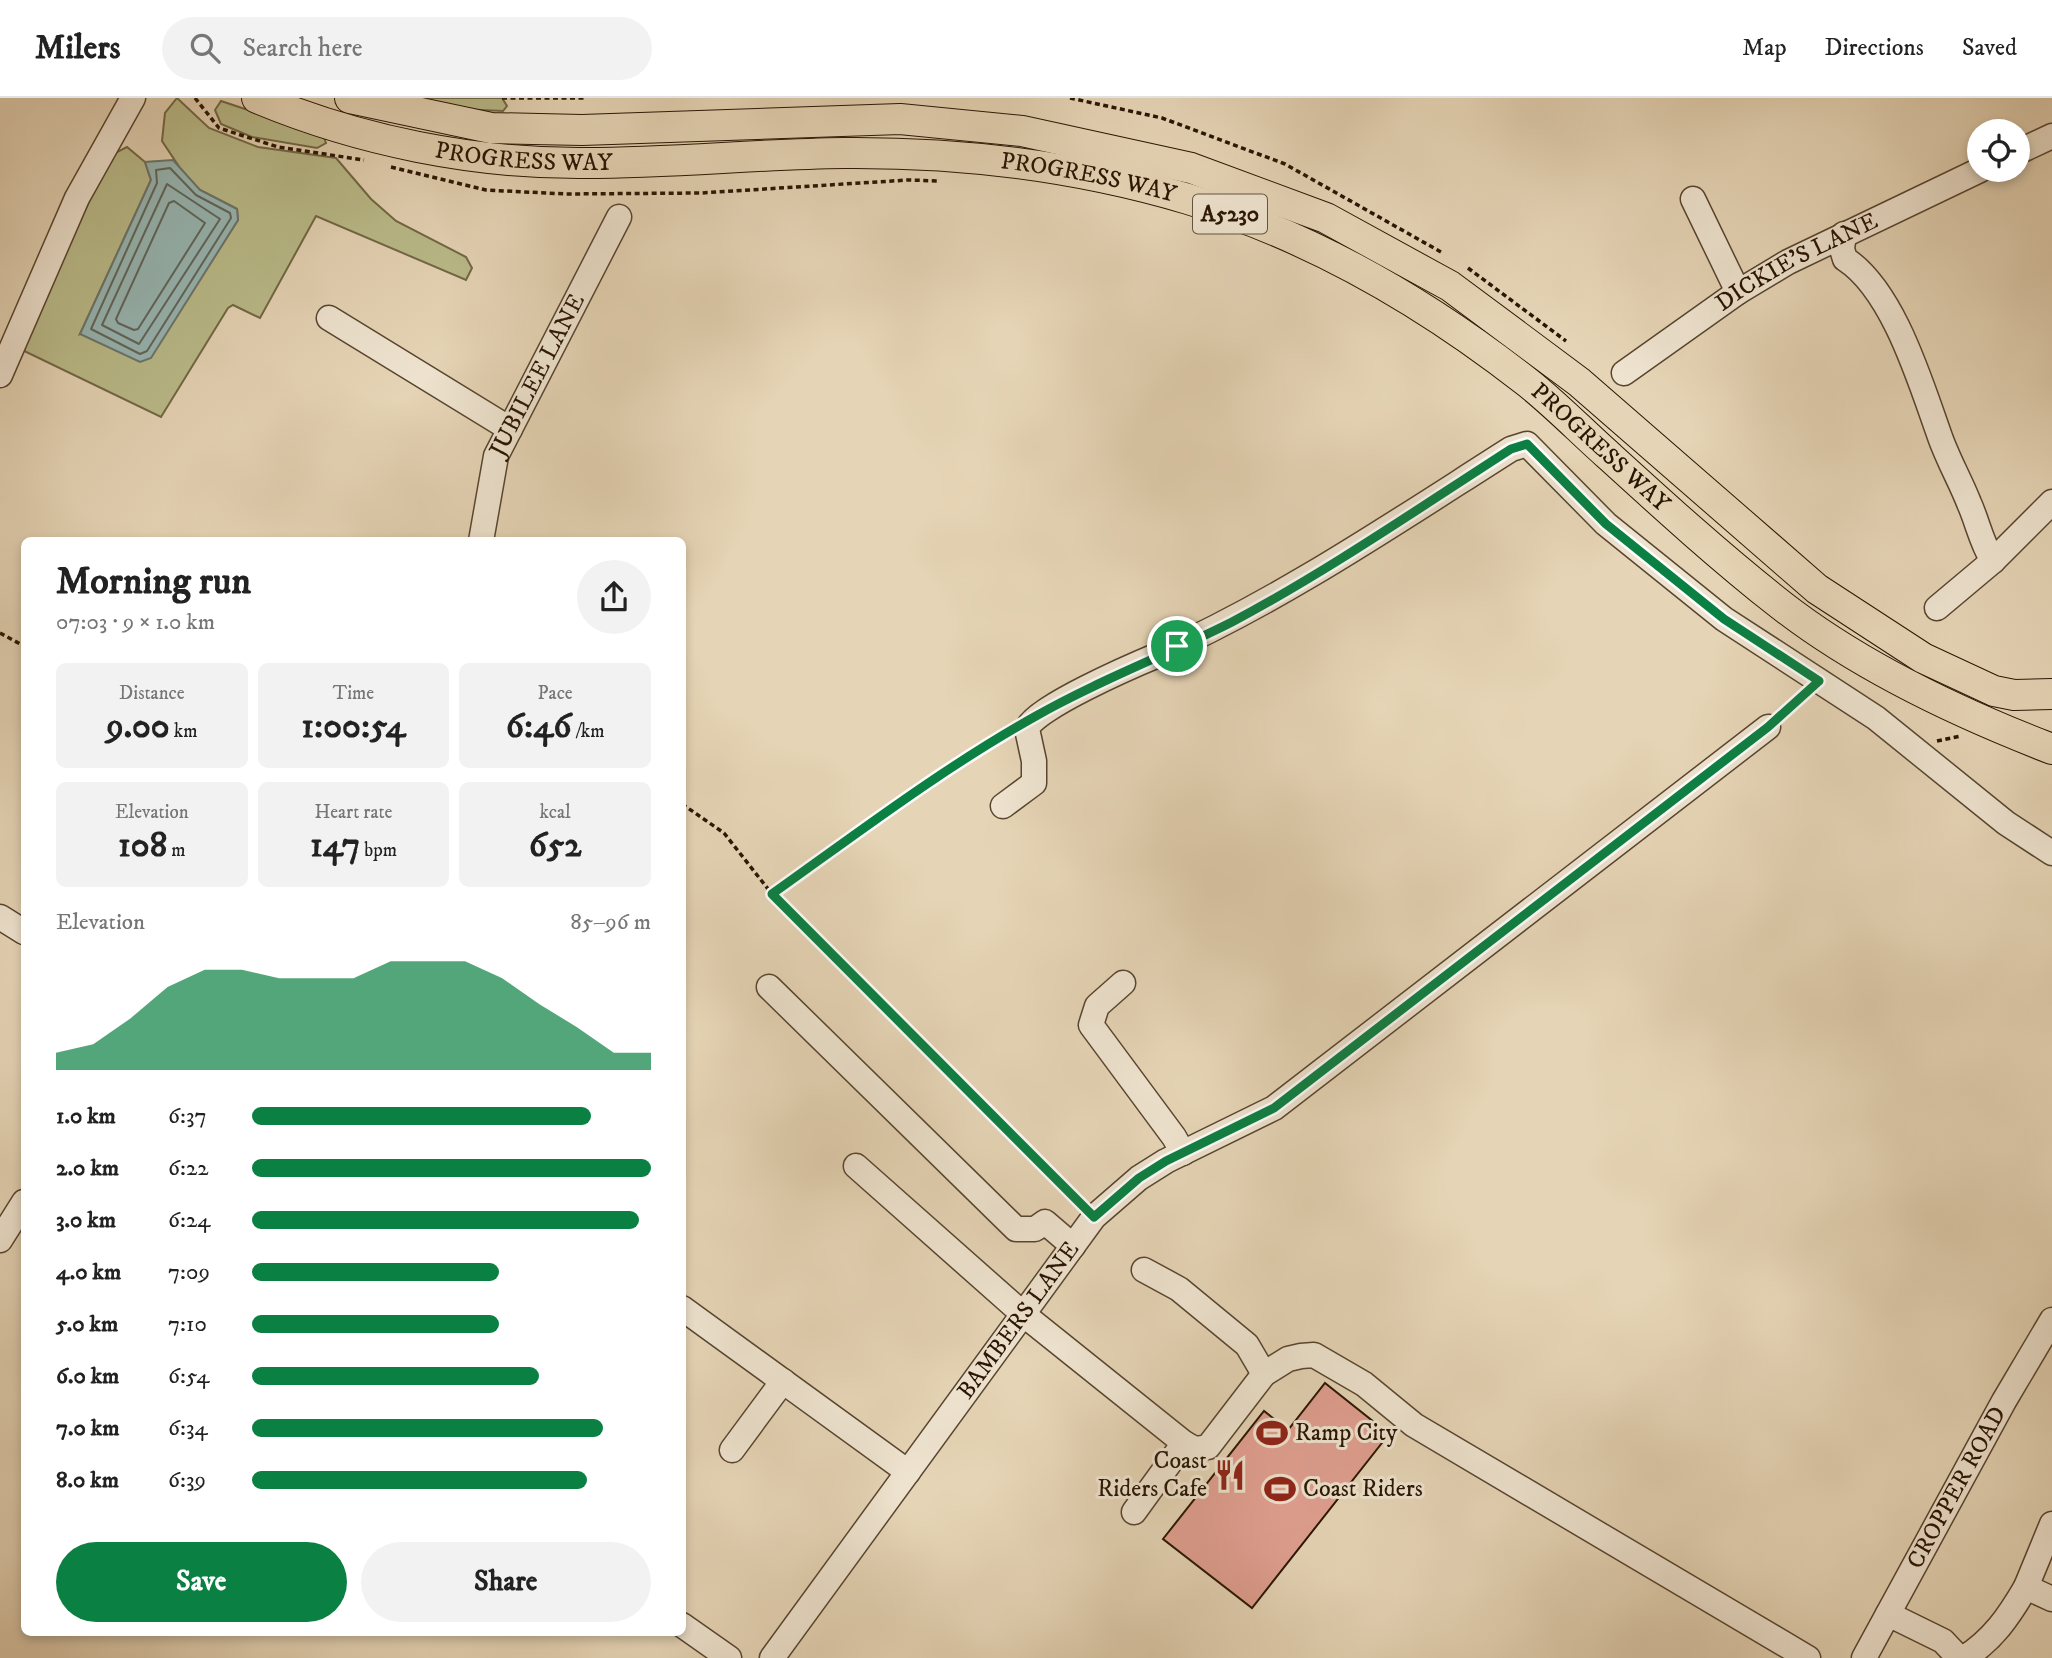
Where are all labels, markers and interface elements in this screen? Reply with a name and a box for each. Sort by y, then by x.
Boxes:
search box [162,17,652,80]
text: Milers [35,28,120,69]
icon: search [186,29,224,67]
text: Search here [242,32,363,65]
text: Map [1742,33,1787,63]
text: Directions [1825,33,1924,63]
text: Saved [1962,33,2017,63]
map controls [1967,119,2030,182]
button: locate [1967,119,2030,182]
street label: PROGRESS WAY [433,135,614,178]
street label: PROGRESS WAY [999,146,1180,210]
road number: A5230 [1193,195,1267,234]
street label: DICKIE'S LANE [1710,206,1883,318]
street label: JUBILEE LANE [482,289,592,464]
street label: PROGRESS WAY [1525,376,1677,519]
text: Morning run [56,558,251,606]
button: share [577,560,651,634]
text: 07:03 · 9 × 1.0 km [56,608,215,637]
pin [1147,616,1207,676]
icon: arrive [1158,627,1196,665]
text: Distance [119,682,185,705]
text: Time [333,682,374,705]
text: Pace [538,682,573,705]
text: 9.00 [106,705,170,749]
text: 1:00:54 [301,705,406,749]
text: 6:46 [506,705,572,749]
text: km [170,720,197,743]
text: /km [572,720,604,743]
text: Elevation [115,801,189,824]
text: Heart rate [315,801,392,824]
text: kcal [540,801,571,824]
text: 108 [118,824,167,868]
text: 147 [310,824,360,868]
text: 652 [529,824,582,868]
text: m [167,839,186,862]
text: bpm [360,839,397,862]
text: Elevation [56,908,145,937]
text: 85–96 m [570,908,651,937]
text: 1.0 km [56,1102,116,1131]
text: 6:37 [168,1102,207,1131]
text: 2.0 km [56,1154,119,1183]
text: 6:22 [168,1154,209,1183]
text: 3.0 km [56,1206,116,1235]
text: 6:24 [168,1206,211,1235]
street label: BAMBERS LANE [951,1236,1086,1405]
text: 4.0 km [56,1258,121,1287]
text: 7:09 [168,1258,210,1287]
text: 5.0 km [56,1310,118,1339]
text: 7:10 [168,1310,207,1339]
text: 6.0 km [56,1362,119,1391]
text: 6:54 [168,1362,209,1391]
street label: CROPPER ROAD [1901,1401,2013,1574]
text: 7.0 km [56,1414,119,1443]
text: 6:34 [168,1414,208,1443]
sports icon: Ramp City [1255,1416,1289,1450]
place label: Ramp City [1295,1418,1398,1448]
place label: Coast Riders Cafe [1097,1446,1207,1504]
restaurant icon: Coast Riders Cafe [1213,1458,1247,1492]
text: 8.0 km [56,1466,119,1495]
text: 6:39 [168,1466,206,1495]
sports icon: Coast Riders [1263,1472,1297,1506]
place label: Coast Riders [1303,1474,1423,1504]
button: Save [56,1542,347,1622]
button: Share [361,1542,651,1622]

